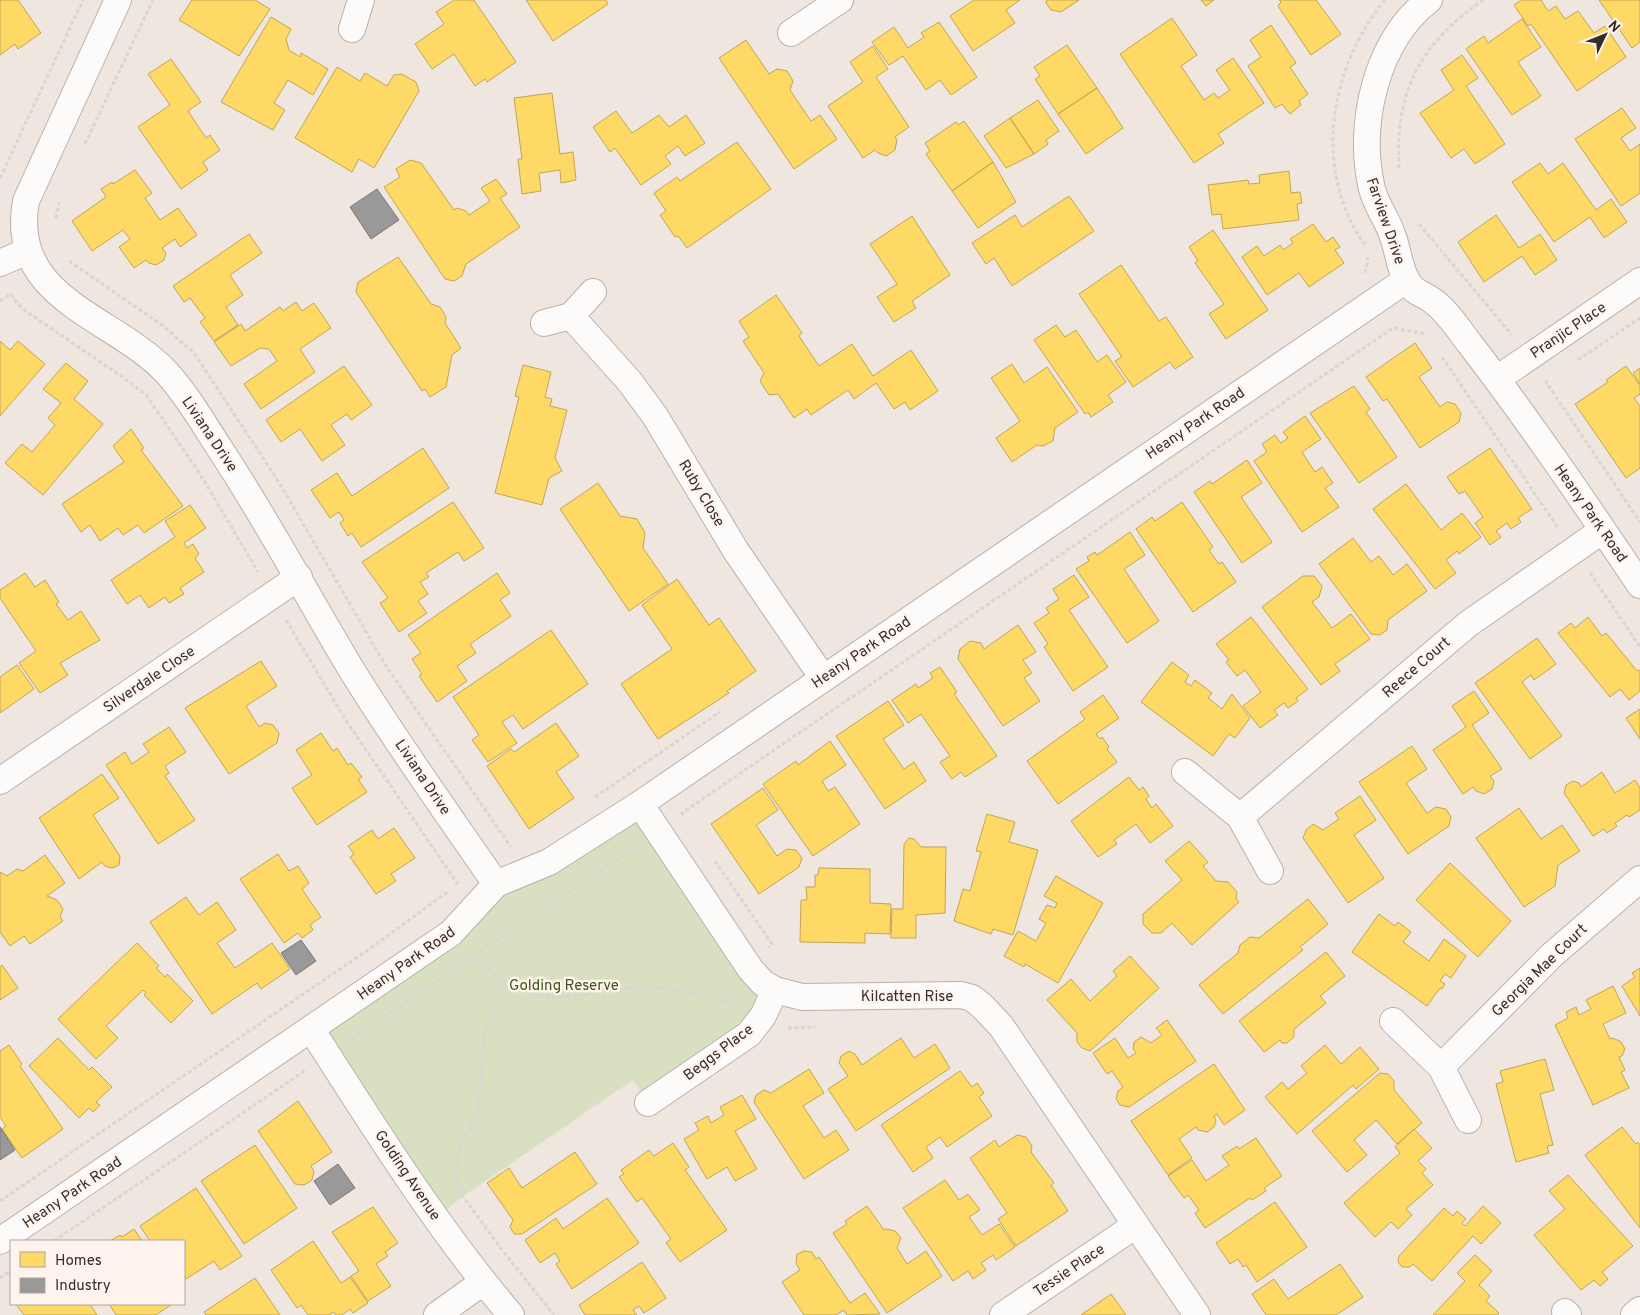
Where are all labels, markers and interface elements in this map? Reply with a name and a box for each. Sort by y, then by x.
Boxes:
north arrow [1580,10,1630,60]
text: N [1604,18,1623,37]
street label: Farview Drive [1361,176,1408,267]
street label: Pranjic Place [1527,299,1611,364]
street label: Heany Park Road [1143,384,1249,464]
street label: Liviana Drive [176,393,241,476]
street label: Ruby Close [673,457,728,531]
street label: Heany Park Road [1549,461,1631,567]
street label: Heany Park Road [809,613,915,693]
street label: Reece Court [1379,633,1455,703]
street label: Silverdale Close [100,643,199,718]
street label: Liviana Drive [389,736,454,819]
street label: Georgia Mae Court [1488,921,1592,1022]
street label: Heany Park Road [354,923,460,1005]
park label: Golding Reserve [509,977,619,996]
street label: Kilcatten Rise [861,988,953,1007]
street label: Beggs Place [680,1021,758,1086]
street label: Golding Avenue [370,1127,444,1225]
street label: Heany Park Road [20,1153,126,1233]
legend [10,1240,185,1305]
street label: Tessie Place [1031,1240,1109,1302]
text: Homes [55,1252,102,1271]
text: Industry [55,1277,111,1296]

